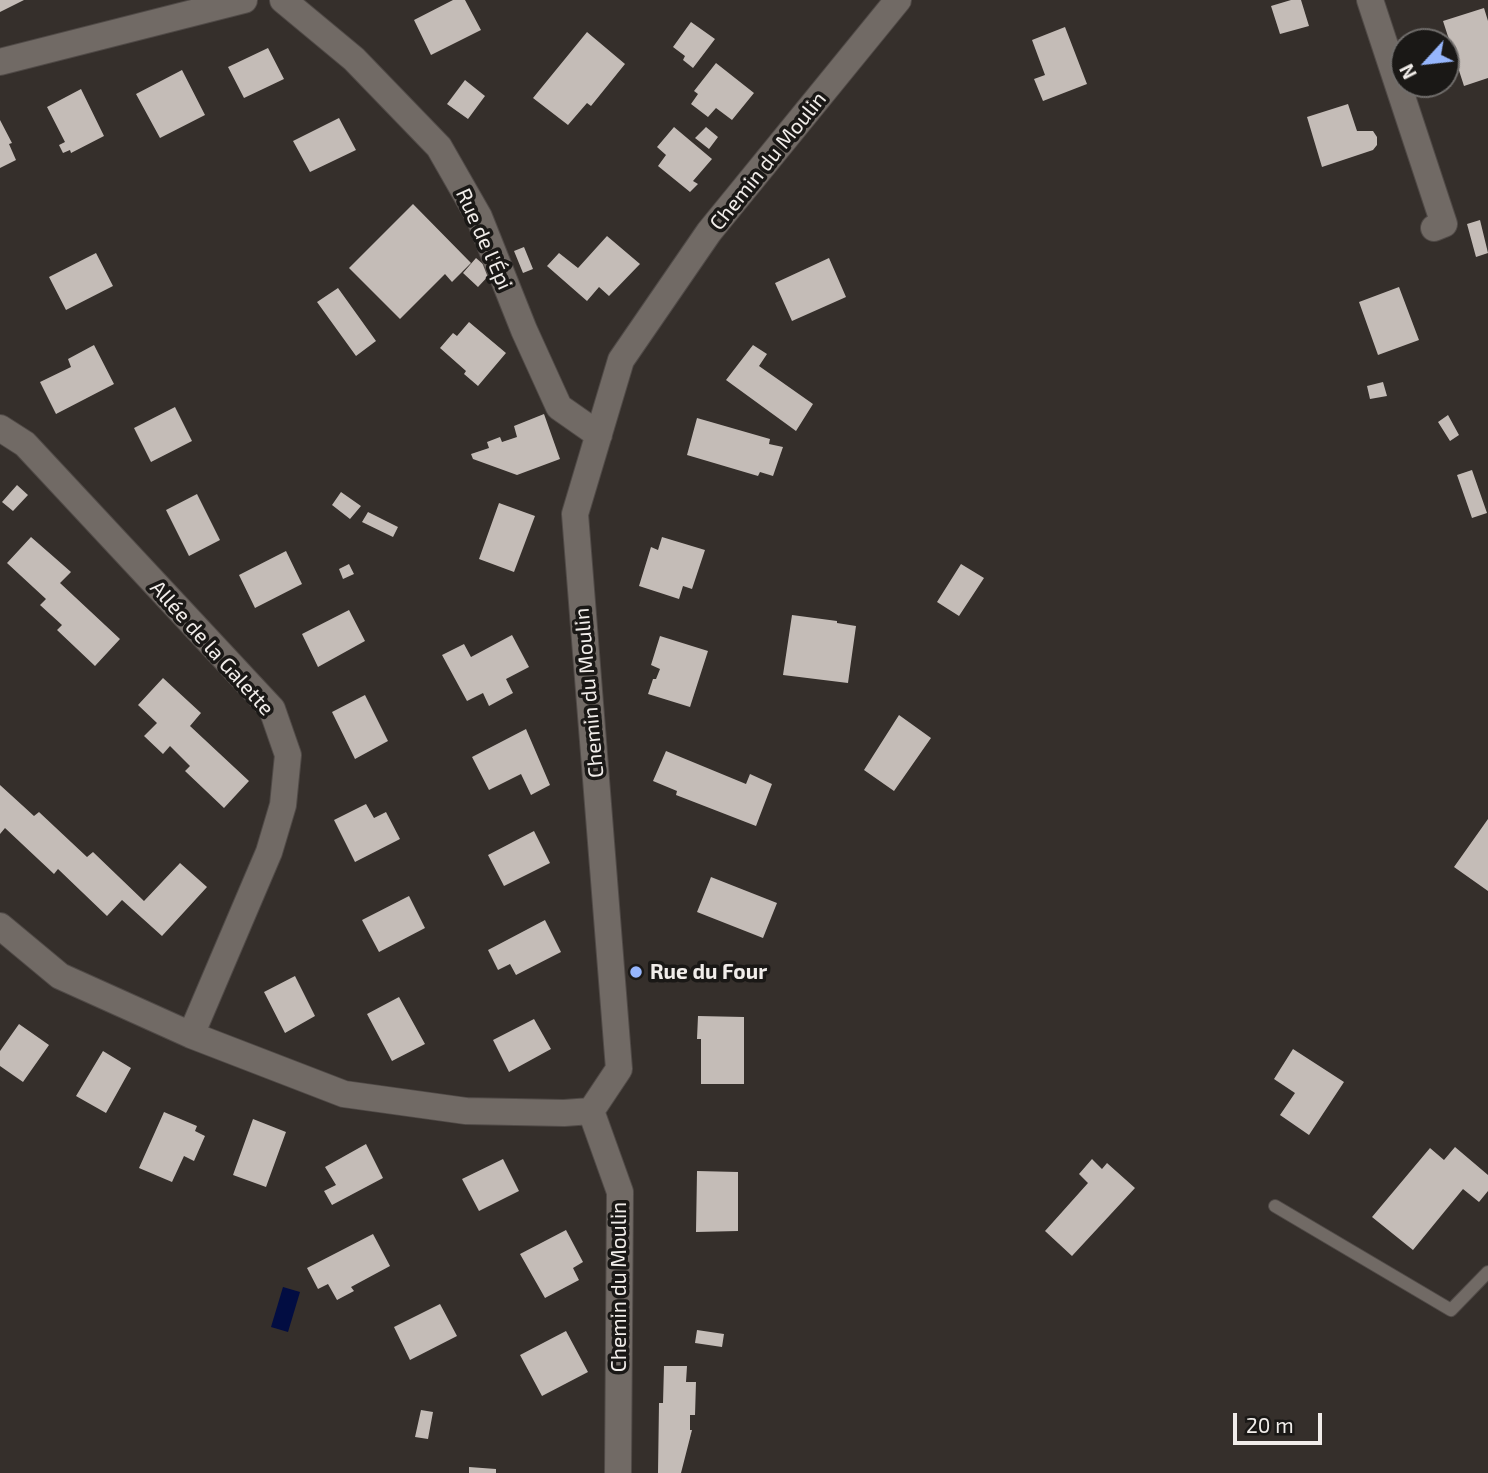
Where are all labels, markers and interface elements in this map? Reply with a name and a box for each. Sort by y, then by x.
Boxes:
north arrow [1390,28,1460,98]
text: N [1394,61,1421,83]
street label: Chemin du Moulin [705,87,831,235]
street label: Rue de l'Épi [450,184,518,294]
street label: Allée de la Galette [145,575,279,721]
street label: Chemin du Moulin [569,607,609,779]
place label: Rue du Four [650,959,767,985]
marker: Rue du Four [628,964,644,980]
street label: Chemin du Moulin [606,1202,632,1372]
scale bar [1236,1400,1325,1444]
text: 20 m [1246,1412,1294,1437]

